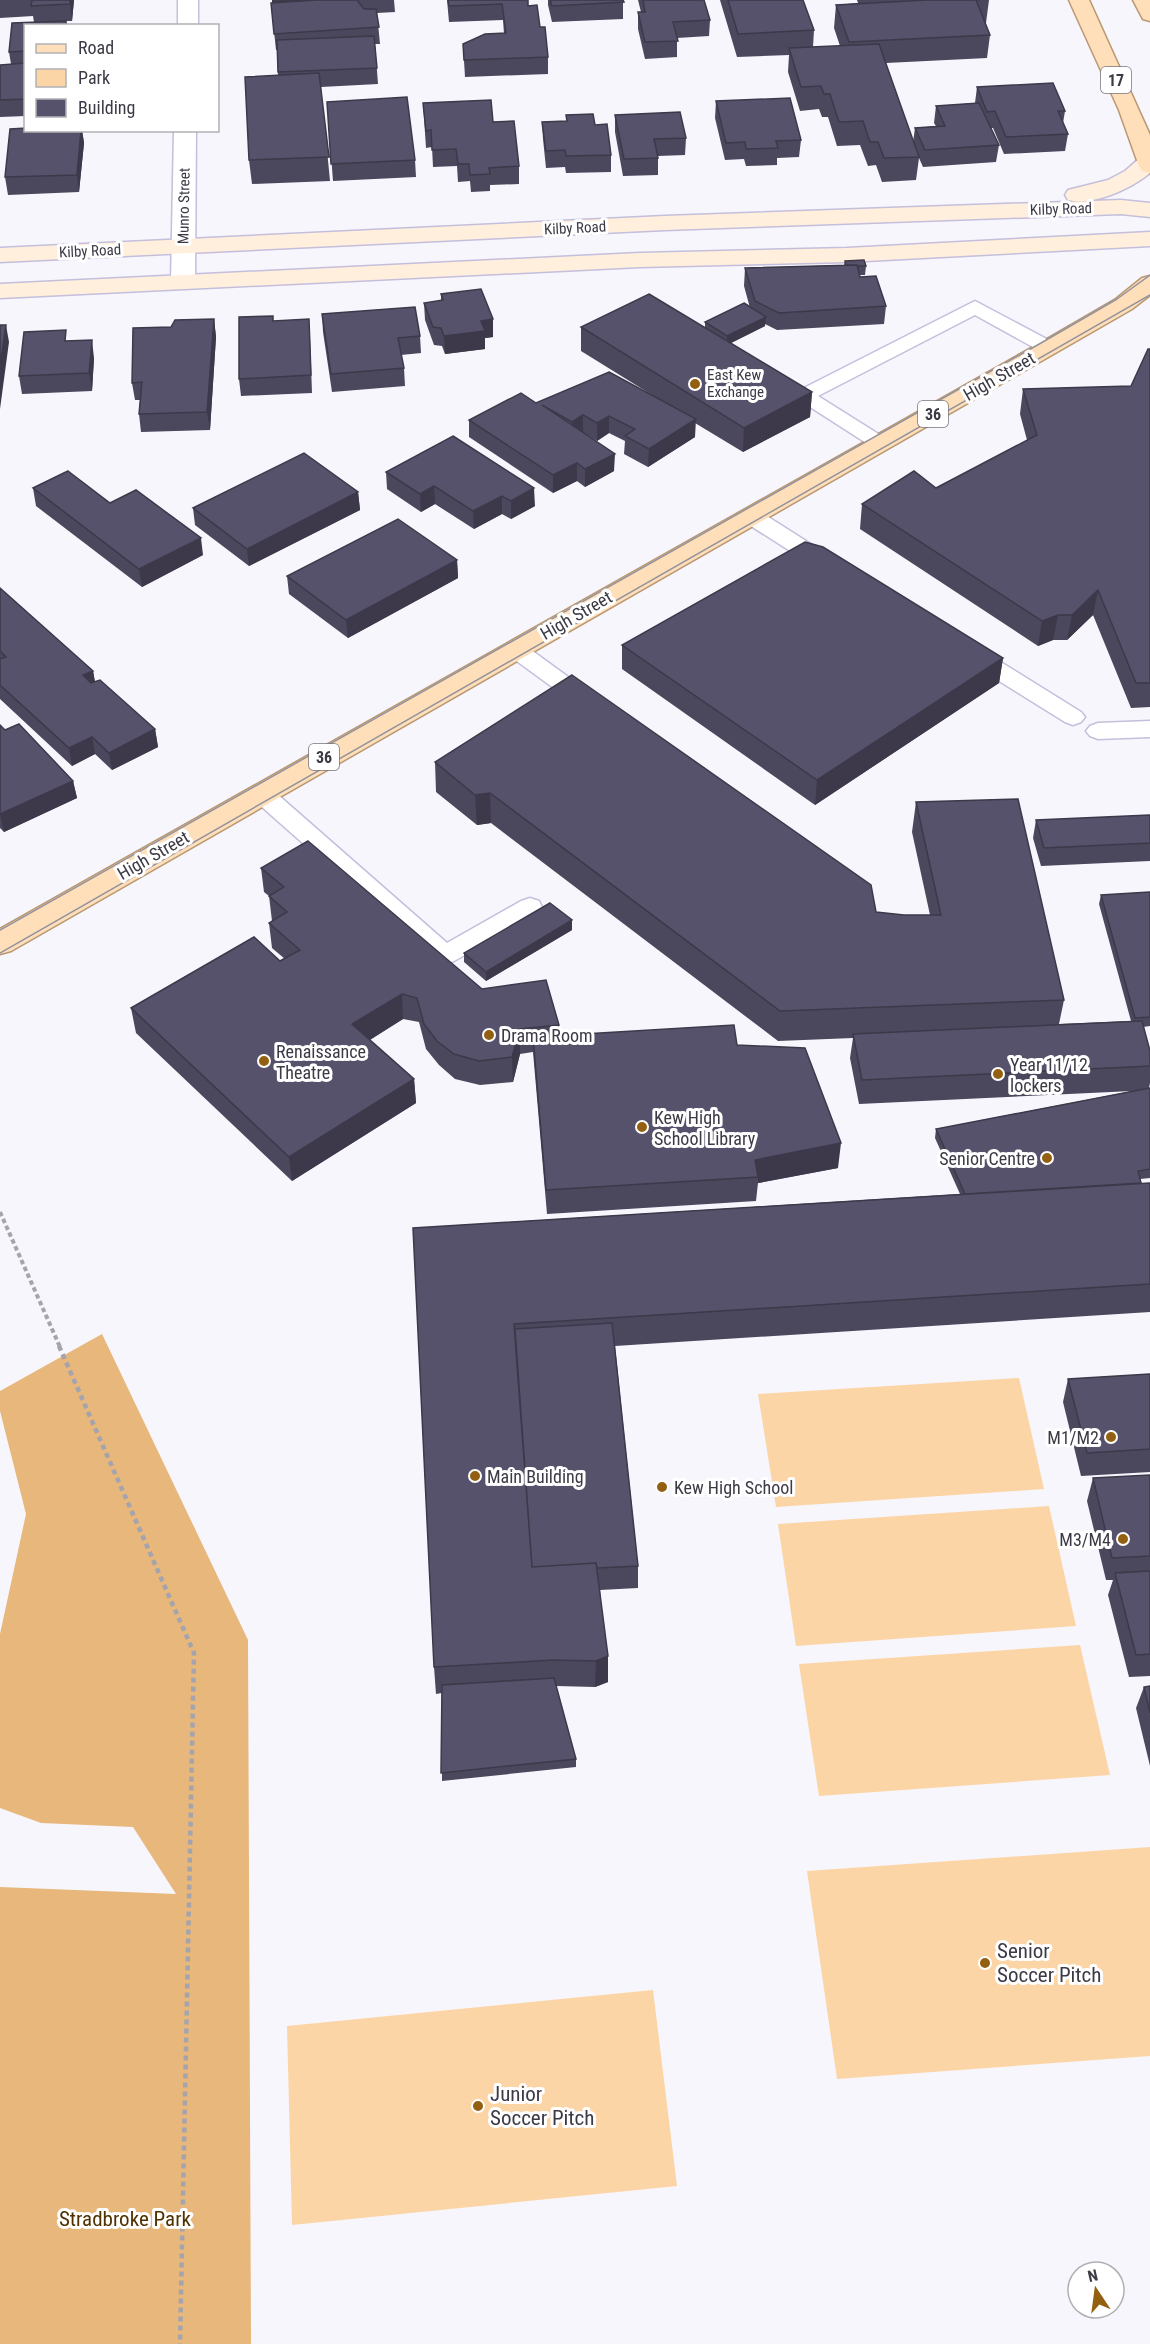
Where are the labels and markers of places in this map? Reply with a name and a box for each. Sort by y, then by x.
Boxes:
place label: East Kew Exchange [707,366,764,401]
marker: East Kew Exchange [688,377,702,391]
place label: Drama Room [501,1025,593,1046]
marker: Drama Room [482,1028,496,1042]
place label: Renaissance Theatre [276,1041,366,1083]
marker: Renaissance Theatre [257,1054,271,1068]
place label: Year 11/12 lockers [1010,1054,1088,1096]
marker: Year 11/12 lockers [991,1067,1005,1081]
place label: Kew High School Library [654,1107,756,1149]
marker: Kew High School Library [635,1120,649,1134]
place label: Senior Centre [939,1148,1035,1169]
marker: Senior Centre [1040,1151,1054,1165]
place label: M1/M2 [1047,1427,1099,1448]
marker: M1/M2 [1104,1430,1118,1444]
place label: Main Building [487,1466,584,1487]
marker: Main Building [468,1469,482,1483]
place label: Kew High School [674,1477,793,1498]
marker: Kew High School [655,1480,669,1494]
place label: M3/M4 [1059,1529,1111,1550]
marker: M3/M4 [1116,1532,1130,1546]
place label: Senior Soccer Pitch [997,1939,1101,1987]
marker: Senior Soccer Pitch [978,1956,992,1970]
place label: Junior Soccer Pitch [490,2082,594,2130]
marker: Junior Soccer Pitch [471,2099,485,2113]

